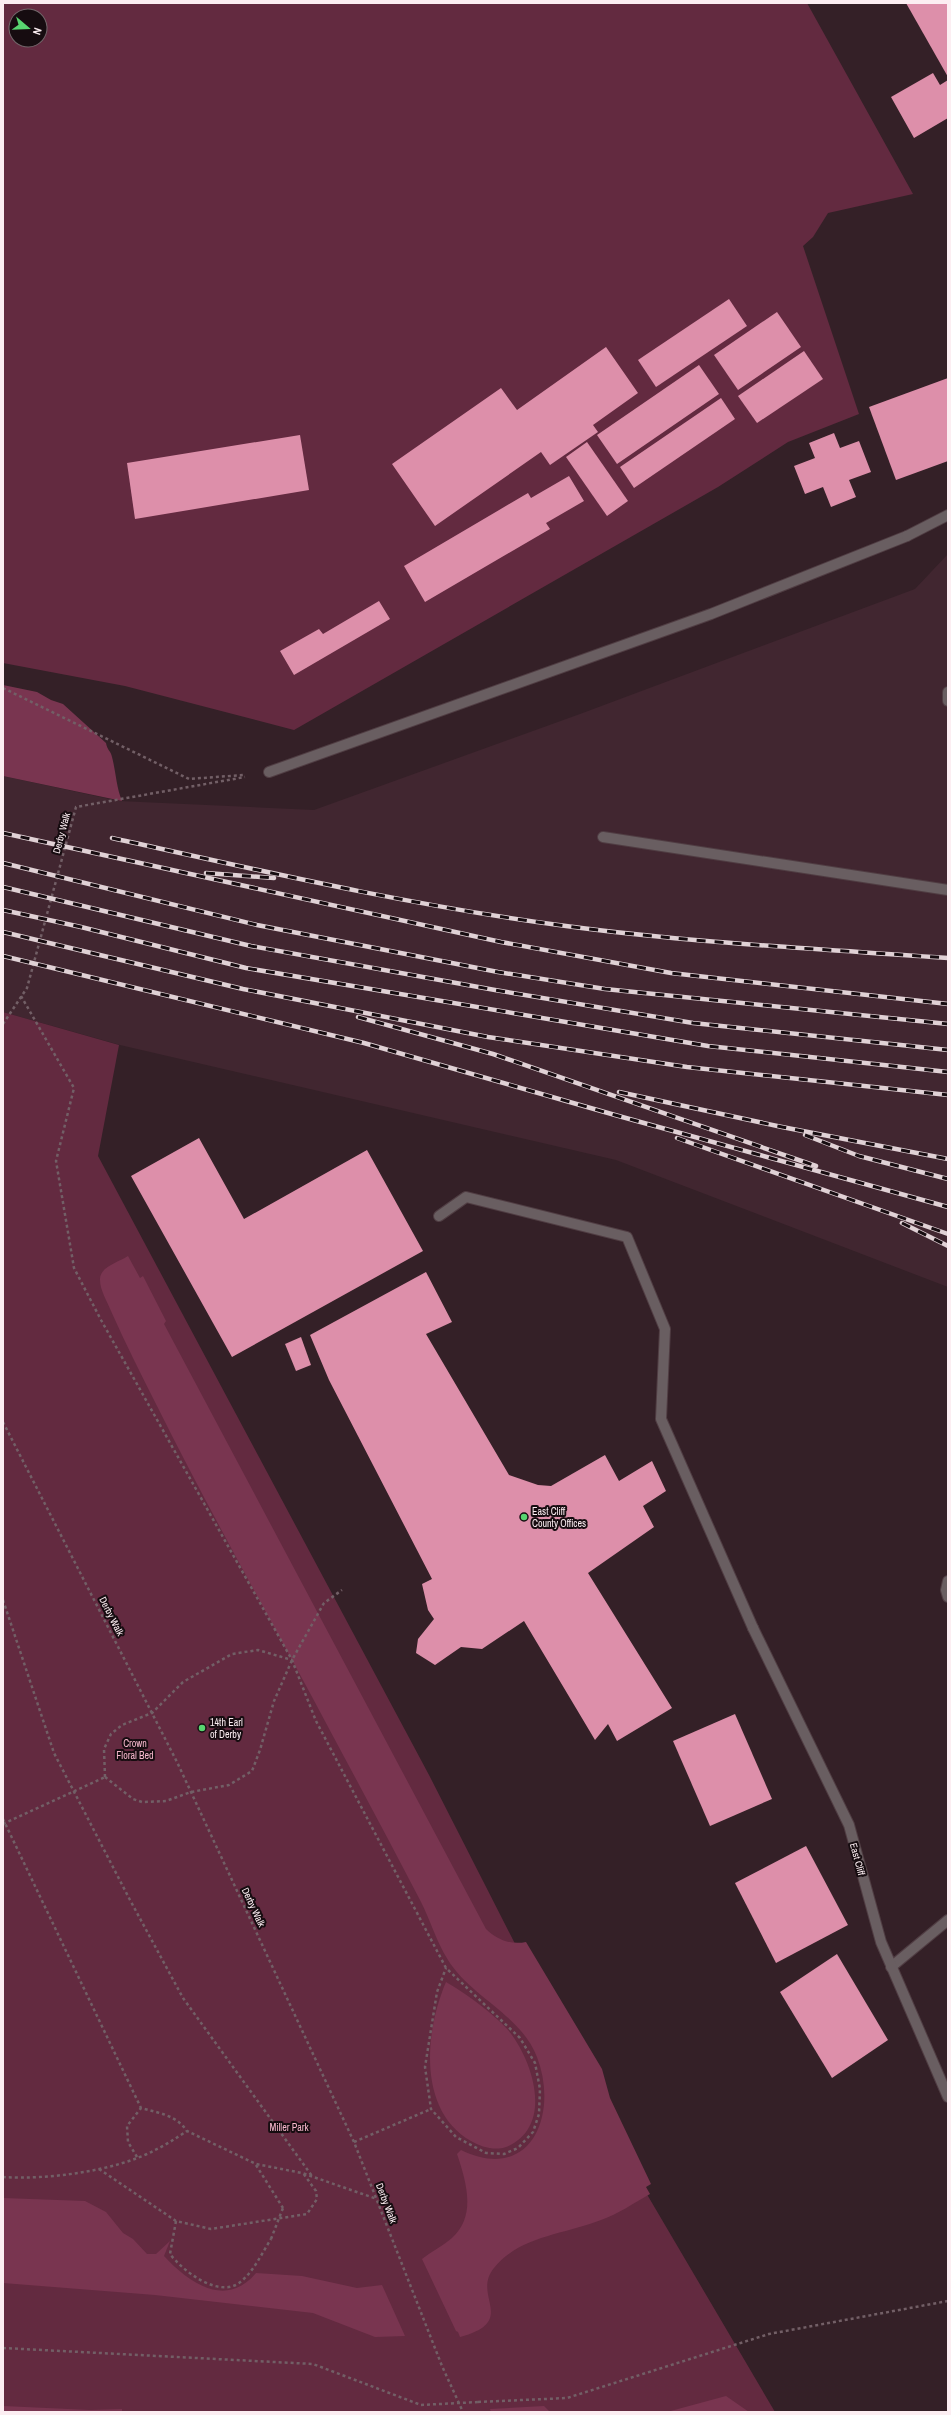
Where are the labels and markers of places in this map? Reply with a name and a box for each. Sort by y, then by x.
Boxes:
place label: East Cliff County Offices [532,1505,586,1530]
marker: East Cliff County Offices [519,1512,529,1522]
place label: 14th Earl of Derby [210,1716,243,1741]
marker: 14th Earl of Derby [197,1723,207,1733]

